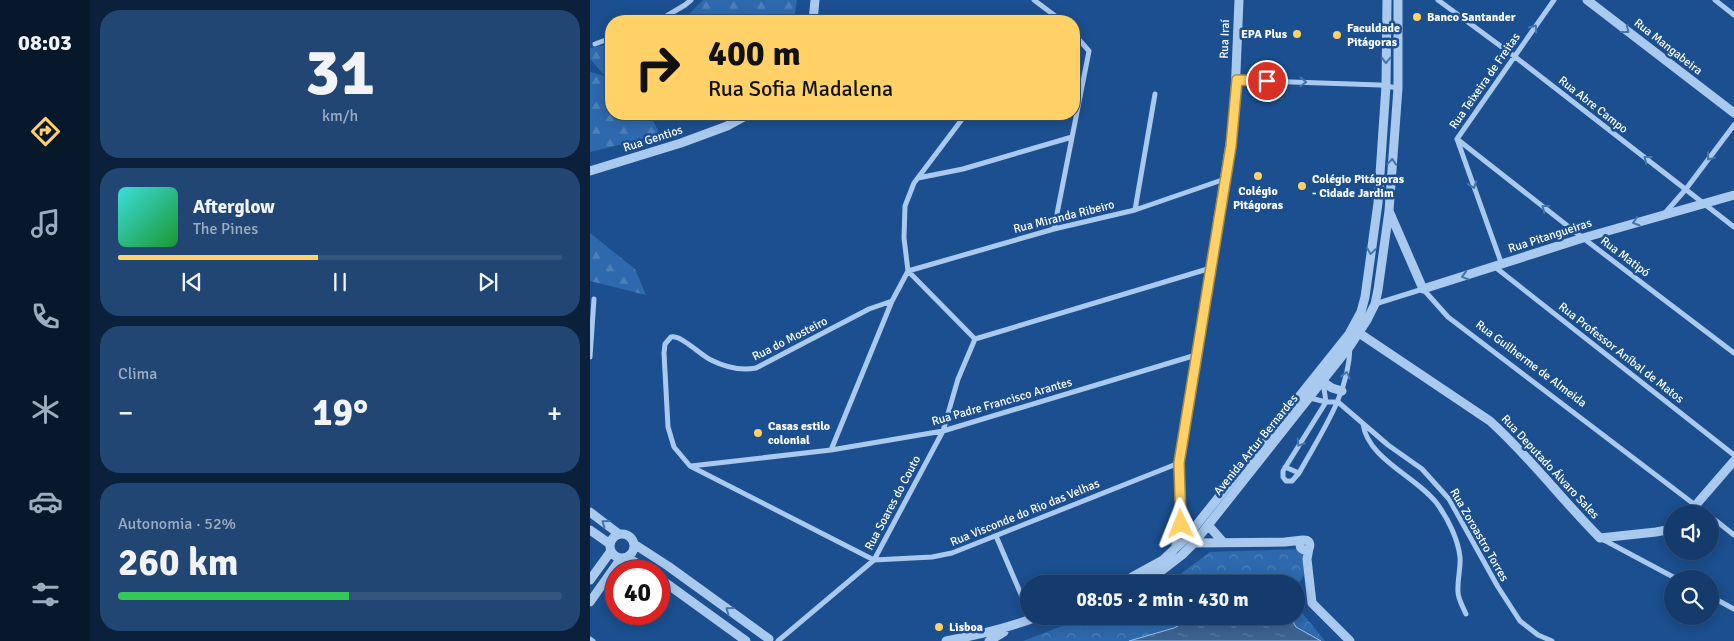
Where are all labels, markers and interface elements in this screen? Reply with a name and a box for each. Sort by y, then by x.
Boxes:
place label: Banco Santander [1427,10,1516,25]
marker: Banco Santander [1411,11,1423,23]
street label: Rua Mangabeira [1631,16,1705,78]
street label: Rua Iraí [1217,18,1233,59]
place label: Faculdade Pitágoras [1347,21,1400,50]
one-way arrow [1528,24,1537,34]
one-way arrow [1620,24,1629,32]
place label: EPA Plus [1241,27,1288,42]
marker: EPA Plus [1291,28,1303,40]
text: 08:03 [18,29,72,56]
marker: Faculdade Pitágoras [1331,29,1343,41]
street label: Rua Teixeira de Freitas [1446,30,1524,132]
text: 400 m [708,32,801,75]
text: 31 [305,33,375,113]
icon: right [625,35,690,100]
one-way arrow [1381,57,1392,65]
pin [1246,60,1288,102]
icon: arrive [1253,67,1281,95]
street label: Rua Abre Campo [1555,73,1631,137]
text: Rua Sofia Madalena [708,75,893,102]
one-way arrow [1299,77,1307,88]
text: km/h [322,106,358,126]
icon: directions [28,114,63,149]
street label: Rua Gentios [621,122,685,156]
one-way arrow [1707,151,1716,161]
one-way arrow [1643,156,1653,165]
one-way arrow [1387,158,1398,166]
marker: Colégio Pitágoras [1252,170,1264,182]
place label: Colégio Pitágoras - Cidade Jardim [1312,172,1405,201]
marker: Colégio Pitágoras - Cidade Jardim [1296,180,1308,192]
one-way arrow [1468,180,1478,188]
place label: Colégio Pitágoras [1233,184,1284,213]
text: Afterglow [193,195,275,219]
street label: Rua Miranda Ribeiro [1012,197,1116,237]
one-way arrow [1542,205,1551,213]
icon: music [28,206,63,241]
street label: Rua Pitangueiras [1506,215,1594,257]
one-way arrow [1633,216,1641,226]
text: The Pines [193,219,258,239]
street label: Rua Matipó [1597,234,1653,280]
one-way arrow [1367,247,1377,255]
icon: previous [178,268,206,296]
icon: pause [326,268,354,296]
icon: next [474,268,502,296]
one-way arrow [1461,270,1469,280]
icon: phone [28,299,63,334]
street label: Rua Professor Aníbal de Matos [1555,299,1687,407]
street label: Rua do Mosteiro [750,314,830,364]
street label: Rua Guilherme de Almeida [1472,317,1590,411]
text: Clima [118,364,157,384]
one-way arrow [1340,370,1351,379]
street label: Rua Padre Francisco Arantes [930,375,1074,429]
text: 19° [312,389,368,436]
icon: climate [28,392,63,427]
street label: Avenida Artur Bernardes [1211,392,1301,498]
text: − [118,396,133,430]
text: + [547,396,562,430]
street label: Rua Deputado Álvaro Sales [1498,412,1602,522]
place label: Casas estilo colonial [768,419,830,448]
marker: Casas estilo colonial [752,427,764,439]
one-way arrow [1297,438,1307,447]
street label: Rua Soares do Couto [862,453,924,553]
street label: Rua Visconde do Rio das Velhas [948,476,1102,550]
icon: car [28,484,63,519]
street label: Rua Zoroastro Torres [1446,486,1512,584]
position arrow [1154,497,1206,549]
map controls [1664,505,1719,625]
button: sound [1664,505,1719,560]
text: Autonomia · 52% [118,514,236,534]
one-way arrow [601,520,611,529]
text: 260 km [118,539,239,586]
speed limit sign: 40 [605,560,670,625]
button: search [1664,570,1719,625]
icon: filters [28,577,63,612]
text: 08:05 · 2 min · 430 m [1076,588,1249,612]
one-way arrow [725,607,735,616]
place label: Lisboa [949,620,983,635]
marker: Lisboa [933,621,945,633]

